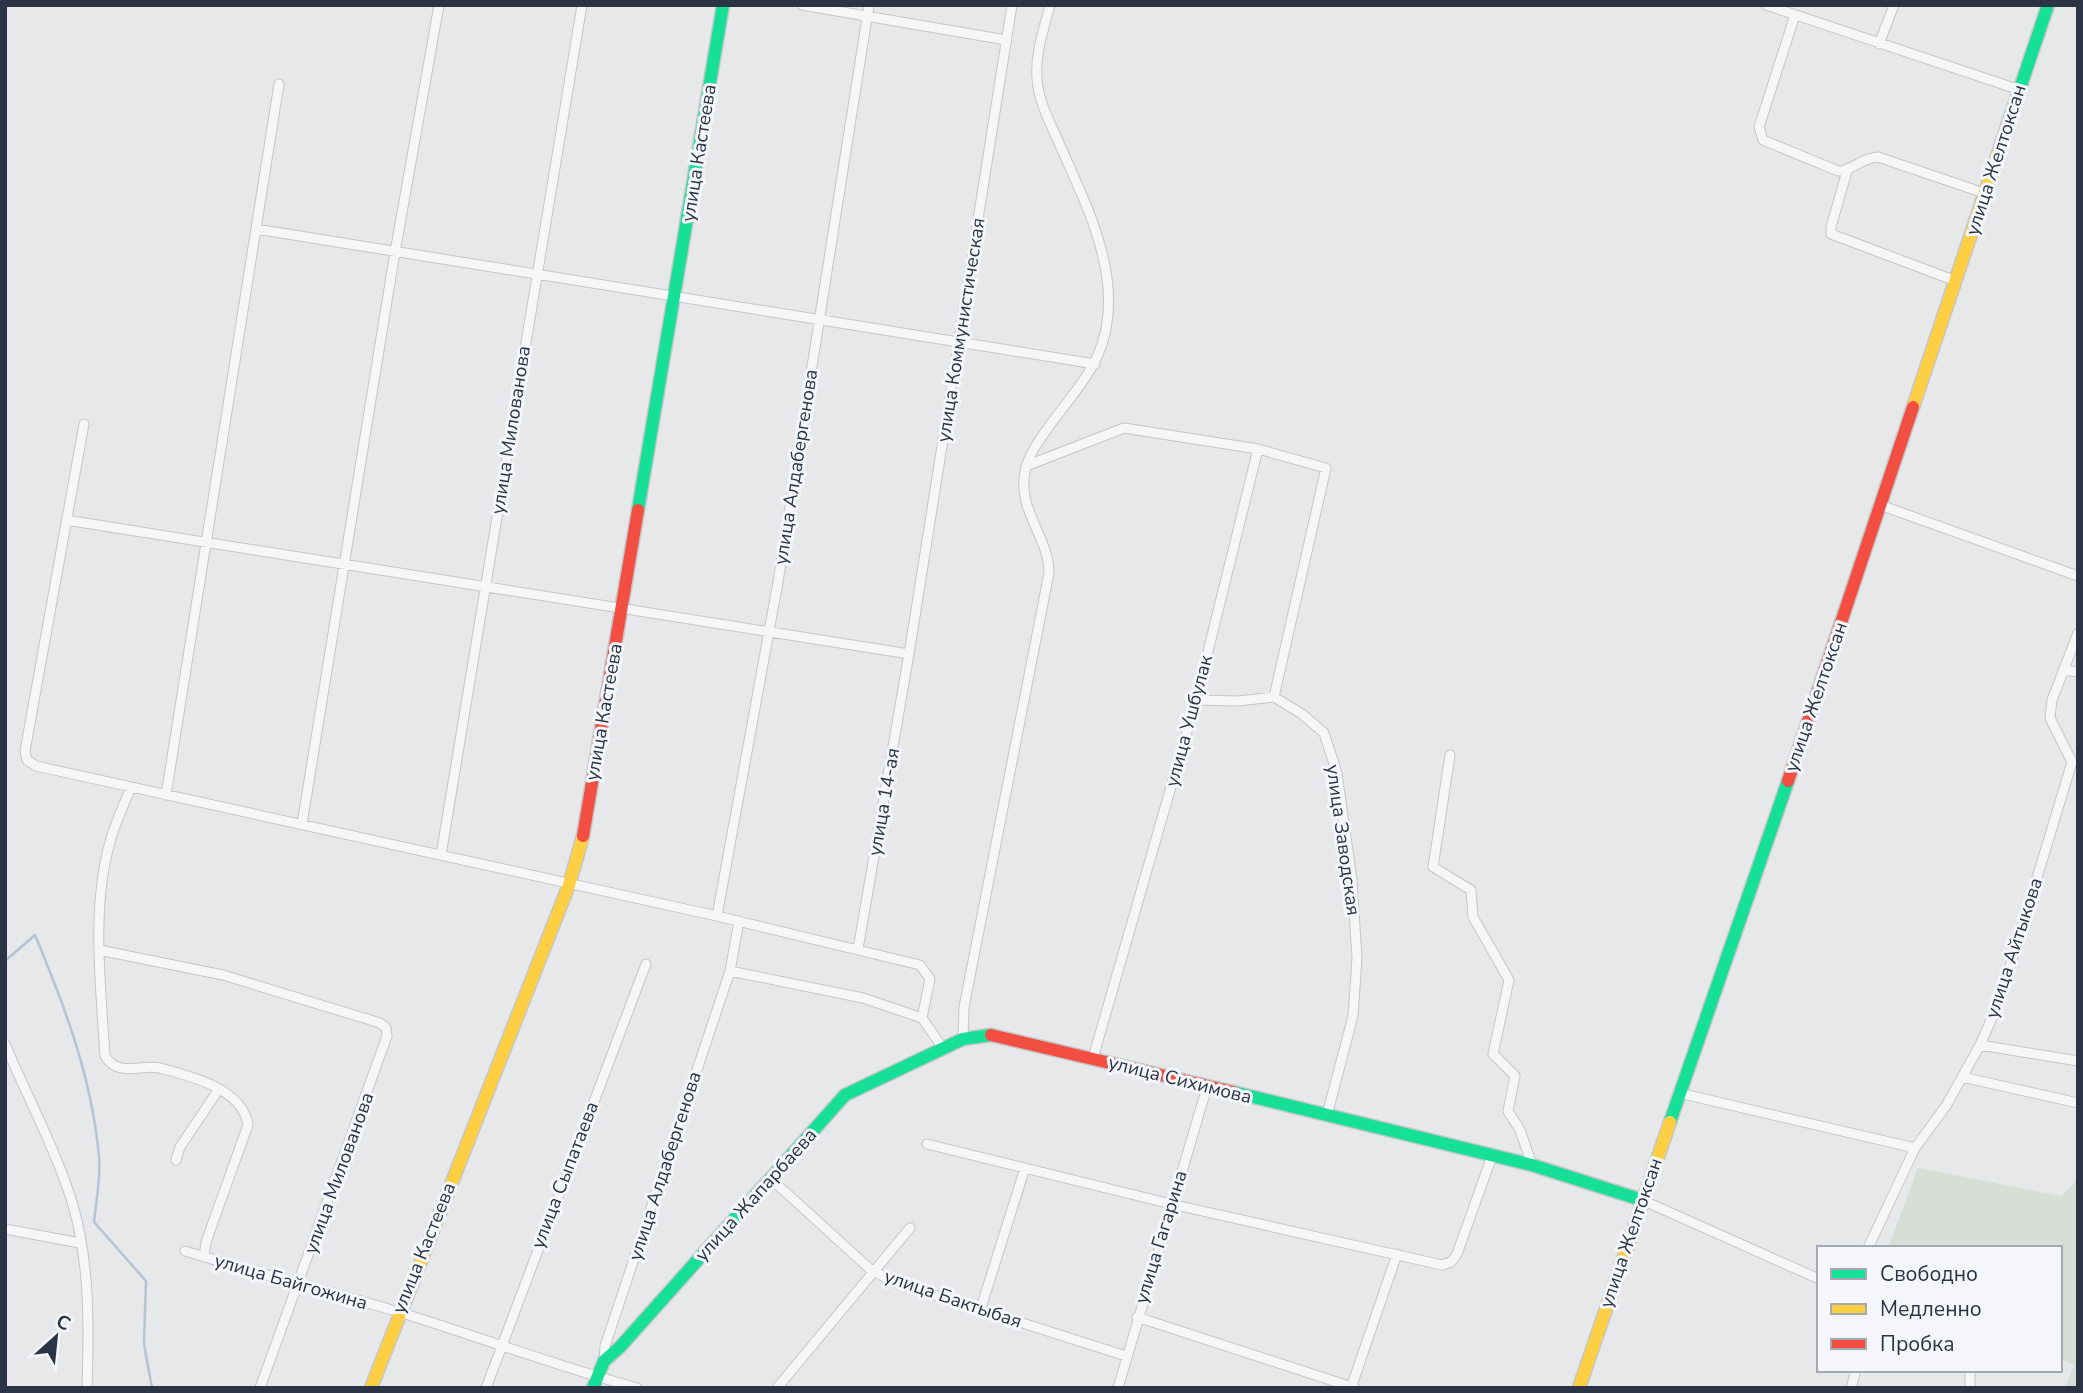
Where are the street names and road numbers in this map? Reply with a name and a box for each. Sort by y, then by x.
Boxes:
street label: улица Желтоксан [1959,81,2033,239]
street label: улица Кастеева [675,82,723,224]
street label: улица Коммунистическая [930,216,992,444]
street label: улица Милованова [485,344,537,516]
street label: улица Алдабергенова [768,367,824,567]
street label: улица Желтоксан [1778,619,1854,775]
street label: улица Кастеева [579,641,629,783]
street label: улица Ушбулак [1159,652,1219,790]
street label: улица 14-ая [862,746,906,858]
street label: улица Заводская [1320,763,1366,917]
street label: улица Айтыкова [1979,874,2049,1022]
street label: улица Сихимова [1106,1050,1254,1110]
street label: улица Алдабергенова [622,1068,708,1264]
street label: улица Милованова [298,1089,380,1257]
street label: улица Сыпатаева [525,1098,605,1252]
street label: улица Жапарбаева [689,1123,823,1267]
street label: улица Желтоксан [1593,1155,1669,1311]
street label: улица Гагарина [1128,1167,1194,1307]
street label: улица Кастеева [386,1179,462,1317]
street label: улица Байгожина [211,1248,371,1316]
street label: улица Бактыбая [881,1263,1025,1335]

